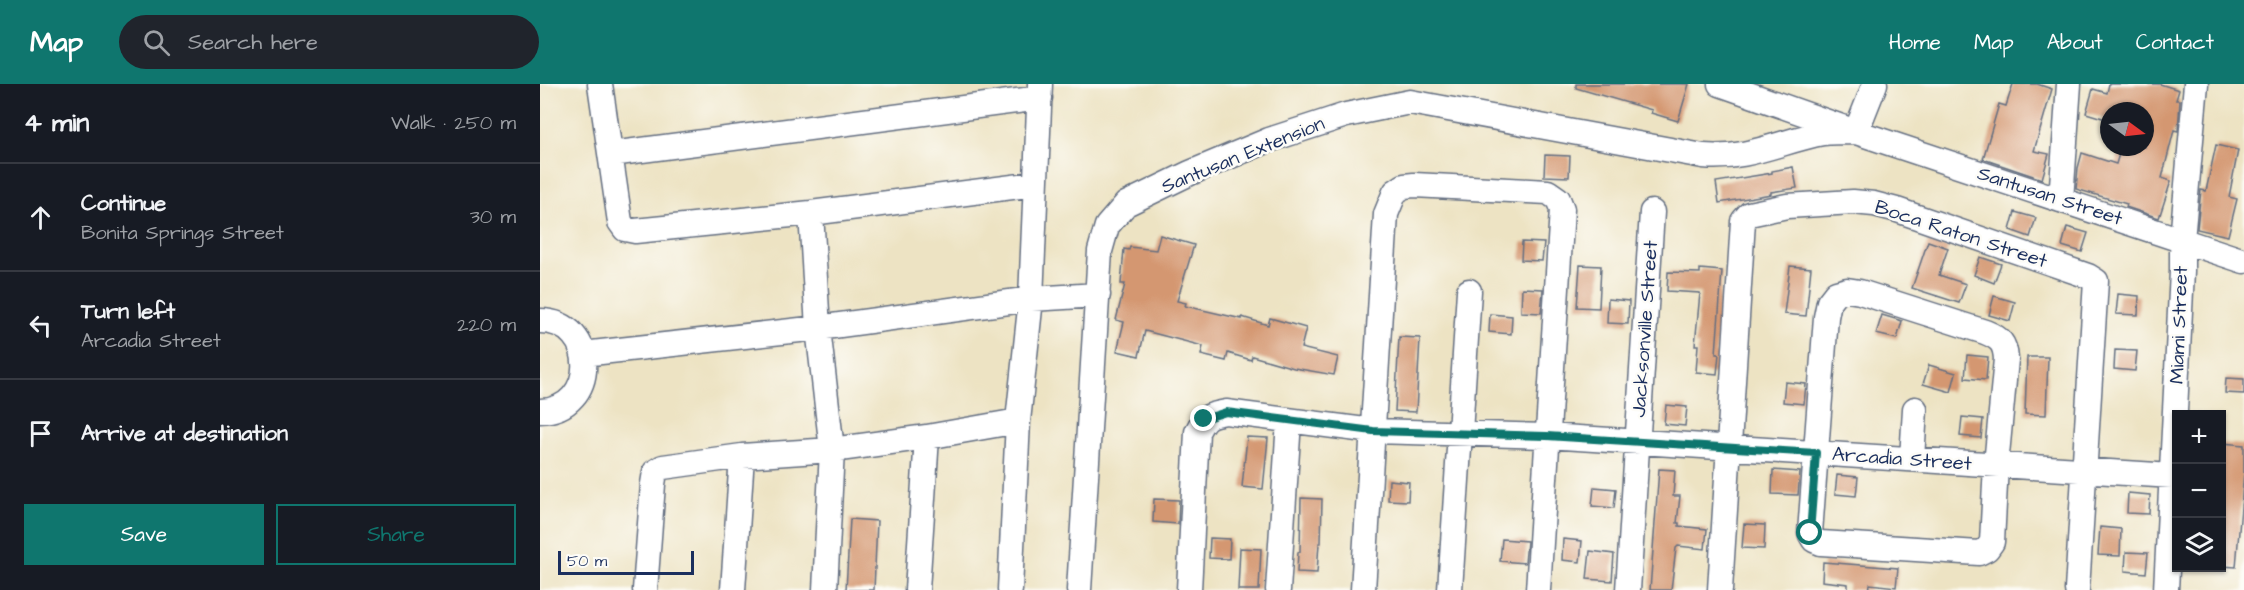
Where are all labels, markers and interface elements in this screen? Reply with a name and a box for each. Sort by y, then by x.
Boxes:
search box [119,15,539,69]
text: Map [30,23,83,62]
icon: search [140,26,173,59]
text: Search here [188,27,318,58]
text: Home [1889,28,1941,57]
text: Map [1974,28,2014,57]
text: About [2047,28,2103,57]
text: Contact [2136,28,2214,57]
north arrow [2100,102,2154,156]
text: 4 min [24,105,89,141]
text: Walk · 250 m [391,109,516,137]
street label: Santusan Extension [1157,109,1329,201]
street label: Santusan Street [1974,159,2126,233]
text: Continue [81,188,166,219]
street label: Boca Raton Street [1871,193,2051,275]
icon: ahead [24,201,57,234]
text: 30 m [470,203,516,231]
text: Bonita Springs Street [81,219,284,247]
street label: Jacksonville Street [1625,240,1665,418]
street label: Miami Street [2163,266,2195,384]
text: Turn left [81,296,175,327]
icon: left [24,309,57,342]
text: 220 m [457,311,516,339]
text: Arcadia Street [81,327,221,355]
route end [1190,405,1216,431]
map controls [2172,410,2226,572]
button: + [2172,410,2226,464]
icon: arrive [24,417,57,450]
text: Arrive at destination [81,418,288,449]
street label: Arcadia Street [1831,440,1973,478]
button: − [2172,464,2226,518]
button: Save [24,504,264,565]
button: Share [276,504,516,565]
button: layers [2172,518,2226,572]
route start [1796,519,1822,545]
scale bar [558,548,694,576]
text: 50 m [567,550,607,572]

